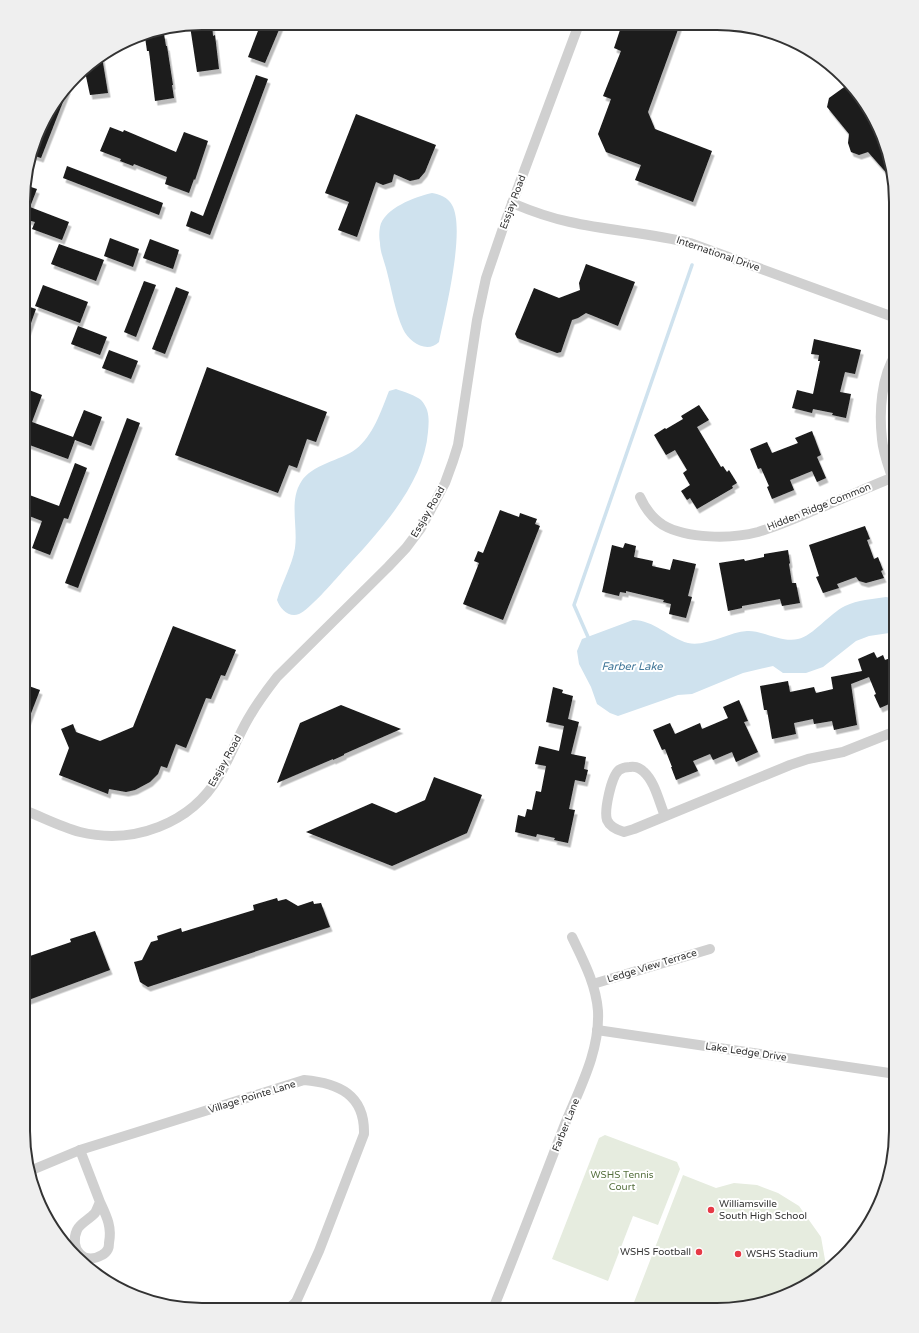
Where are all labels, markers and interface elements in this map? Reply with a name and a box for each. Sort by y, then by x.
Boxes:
street label: Essjay Road [498,173,528,231]
street label: International Drive [675,234,762,274]
street label: Hidden Ridge Common [765,481,873,533]
street label: Essjay Road [409,484,447,540]
water label: Farber Lake [601,660,663,673]
street label: Essjay Road [206,733,244,789]
street label: Ledge View Terrace [606,947,699,985]
street label: Lake Ledge Drive [705,1040,788,1064]
street label: Village Pointe Lane [207,1078,297,1116]
street label: Farber Lane [550,1096,582,1153]
park label: WSHS Tennis Court [590,1169,654,1193]
place label: Williamsville South High School [719,1198,807,1222]
marker: Williamsville South High School [706,1205,716,1215]
place label: WSHS Football [620,1246,691,1258]
marker: WSHS Football [694,1247,704,1257]
place label: WSHS Stadium [746,1248,818,1260]
marker: WSHS Stadium [733,1249,743,1259]

